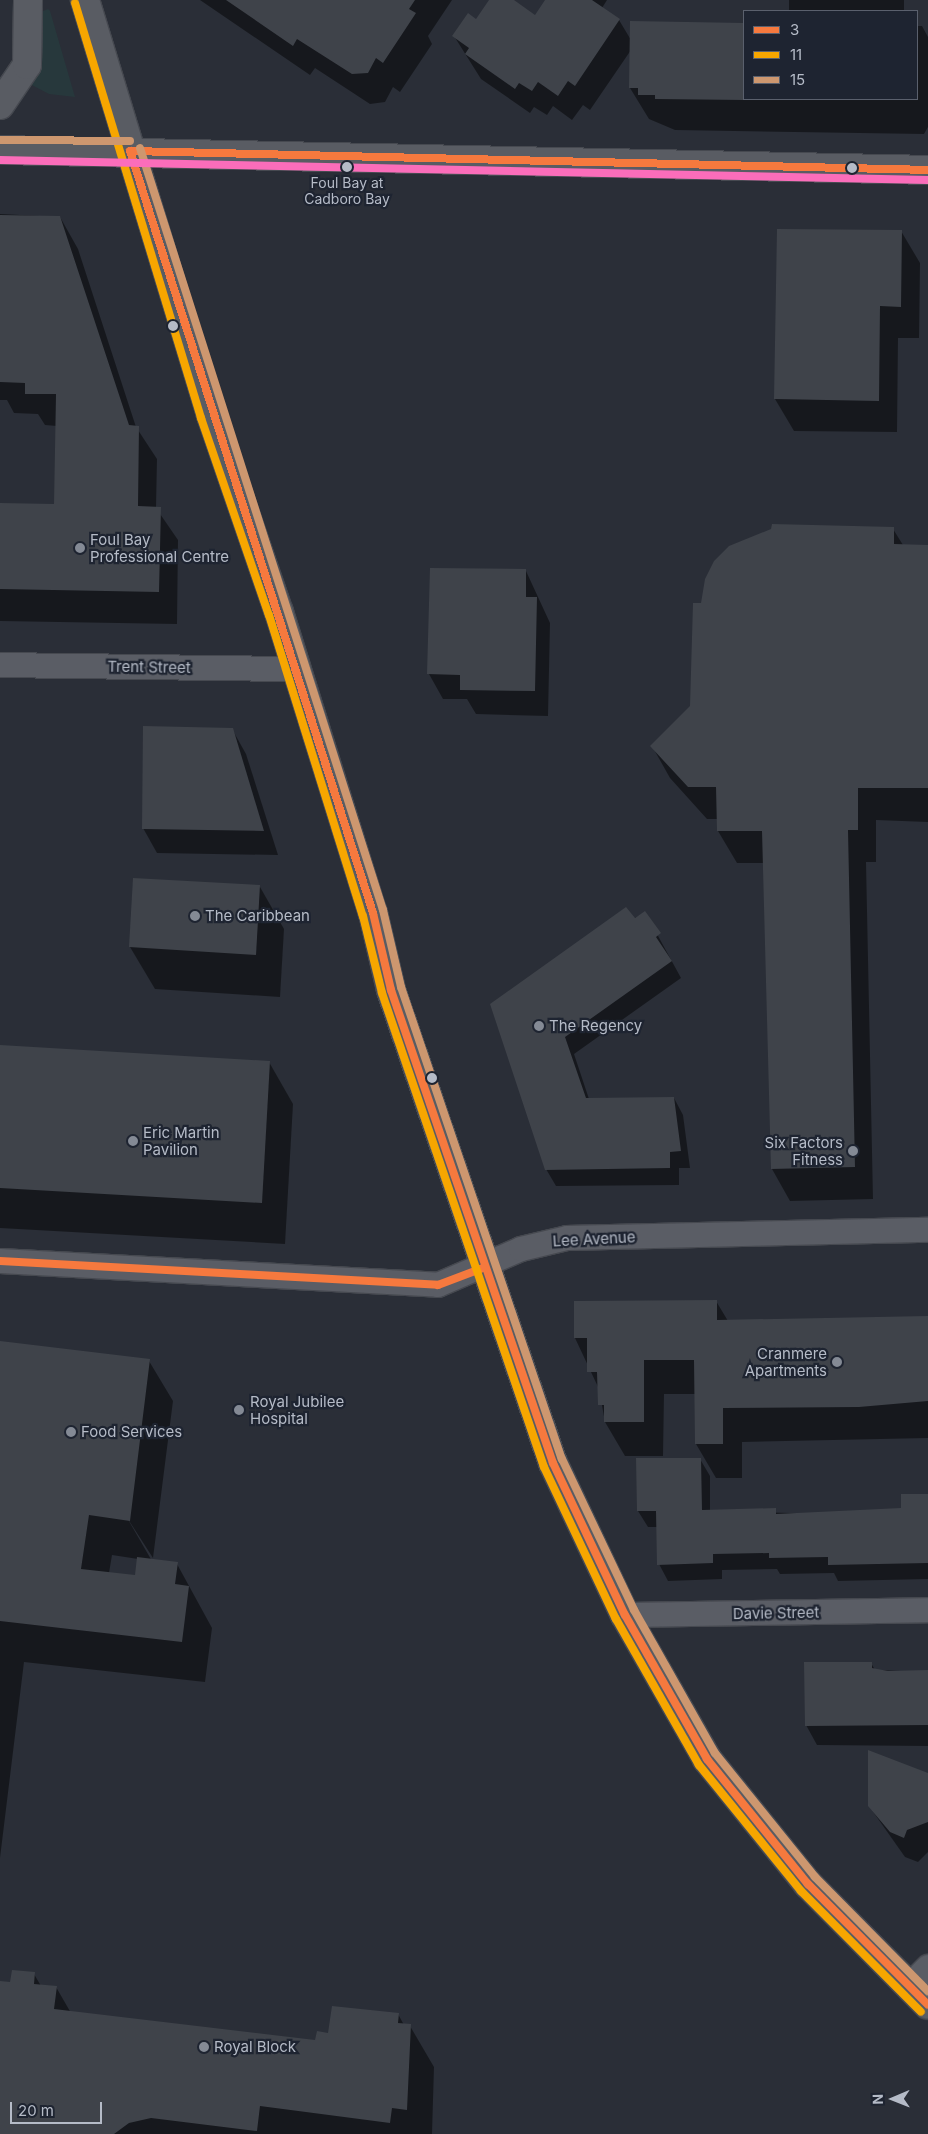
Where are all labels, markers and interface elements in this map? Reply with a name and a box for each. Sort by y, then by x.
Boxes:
legend [743,10,918,100]
text: 3 [790,20,799,39]
text: 11 [790,45,802,64]
text: 15 [790,70,805,89]
marker: Foul Bay at Cadboro Bay [342,162,352,172]
unlabelled marker [847,163,857,173]
place label: Foul Bay at Cadboro Bay [304,175,390,208]
unlabelled marker [168,321,178,331]
place label: Foul Bay Professional Centre [90,530,229,565]
marker: Foul Bay Professional Centre [74,542,86,554]
street label: Trent Street [107,657,191,677]
place label: The Caribbean [205,907,310,925]
marker: The Caribbean [189,910,201,922]
place label: The Regency [549,1017,642,1035]
marker: The Regency [533,1020,545,1032]
unlabelled marker [427,1073,437,1083]
place label: Eric Martin Pavilion [143,1123,220,1158]
place label: Six Factors Fitness [765,1133,843,1168]
marker: Eric Martin Pavilion [127,1135,139,1147]
marker: Six Factors Fitness [847,1145,859,1157]
street label: Lee Avenue [552,1228,636,1250]
place label: Cranmere Apartments [745,1344,827,1379]
marker: Cranmere Apartments [831,1356,843,1368]
place label: Royal Jubilee Hospital [250,1392,344,1427]
marker: Royal Jubilee Hospital [232,1403,246,1417]
place label: Food Services [81,1423,182,1441]
marker: Food Services [65,1426,77,1438]
street label: Davie Street [733,1603,819,1623]
place label: Royal Block [214,2038,296,2056]
marker: Royal Block [198,2041,210,2053]
north arrow [868,2074,918,2124]
scale bar [12,2092,105,2124]
text: N [869,2094,886,2105]
text: 20 m [18,2101,54,2120]

